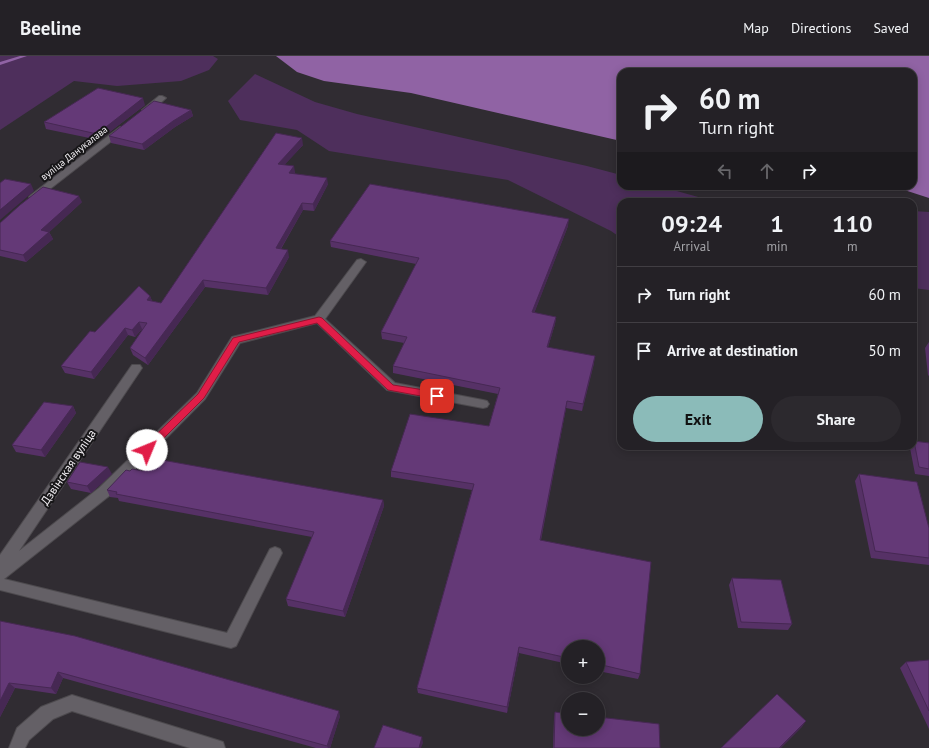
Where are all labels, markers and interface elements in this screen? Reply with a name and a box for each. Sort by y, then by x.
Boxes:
text: Beeline [20,16,81,40]
text: Map [743,19,769,37]
text: Directions [791,19,851,37]
text: Saved [873,19,909,37]
text: 60 m [699,80,760,117]
icon: right [633,84,685,136]
text: Turn right [699,116,774,139]
street label: вуліца Данукалава [38,123,110,183]
icon: left [714,160,736,182]
icon: ahead [756,160,778,182]
icon: right [798,160,820,182]
text: 09:24 [661,208,722,239]
text: 1 [770,208,784,239]
text: 110 [832,208,873,239]
text: Arrival [674,238,710,255]
text: min [766,238,788,255]
text: m [847,238,858,255]
icon: right [633,284,655,306]
text: Turn right [667,285,730,304]
text: 60 m [868,285,901,304]
icon: arrive [633,340,655,362]
text: Arrive at destination [667,341,798,360]
text: 50 m [868,341,901,360]
pin [420,379,454,413]
icon: arrive [426,385,448,407]
button: Exit [633,396,763,442]
button: Share [771,396,901,442]
street label: Дзвінская вуліца [37,426,99,508]
position arrow [126,429,168,471]
map controls [561,640,605,736]
button: + [561,640,605,684]
button: − [561,692,605,736]

